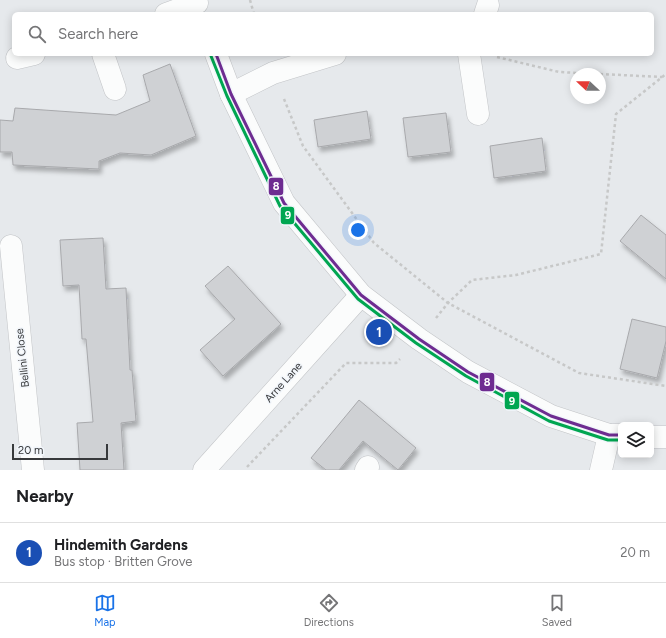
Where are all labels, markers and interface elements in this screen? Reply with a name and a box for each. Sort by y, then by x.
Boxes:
search box [12,12,654,56]
icon: search [26,23,48,45]
text: Search here [58,25,138,43]
north arrow [570,68,606,104]
line badge: 8 [268,177,284,196]
text: 8 [273,180,280,193]
line badge: 9 [280,206,295,225]
text: 9 [285,209,291,222]
your location [348,220,368,240]
pin: 1 [366,317,392,347]
street label: Bellini Close [13,328,32,388]
street label: Arne Lane [262,360,305,405]
line badge: 8 [479,372,495,392]
text: 8 [484,376,491,389]
line badge: 9 [504,391,520,410]
text: 9 [509,395,515,408]
map controls [618,422,654,458]
button: layers [618,422,654,458]
scale bar [12,442,108,461]
text: 20 m [18,444,43,457]
text: Nearby [16,486,74,506]
text: Hindemith Gardens [54,536,188,554]
text: 1 [26,545,32,560]
text: 20 m [620,545,650,560]
text: Bus stop · Britten Grove [54,554,192,569]
tab: Map [94,592,116,629]
tab: Directions [304,592,354,629]
tab: Saved [542,592,572,629]

